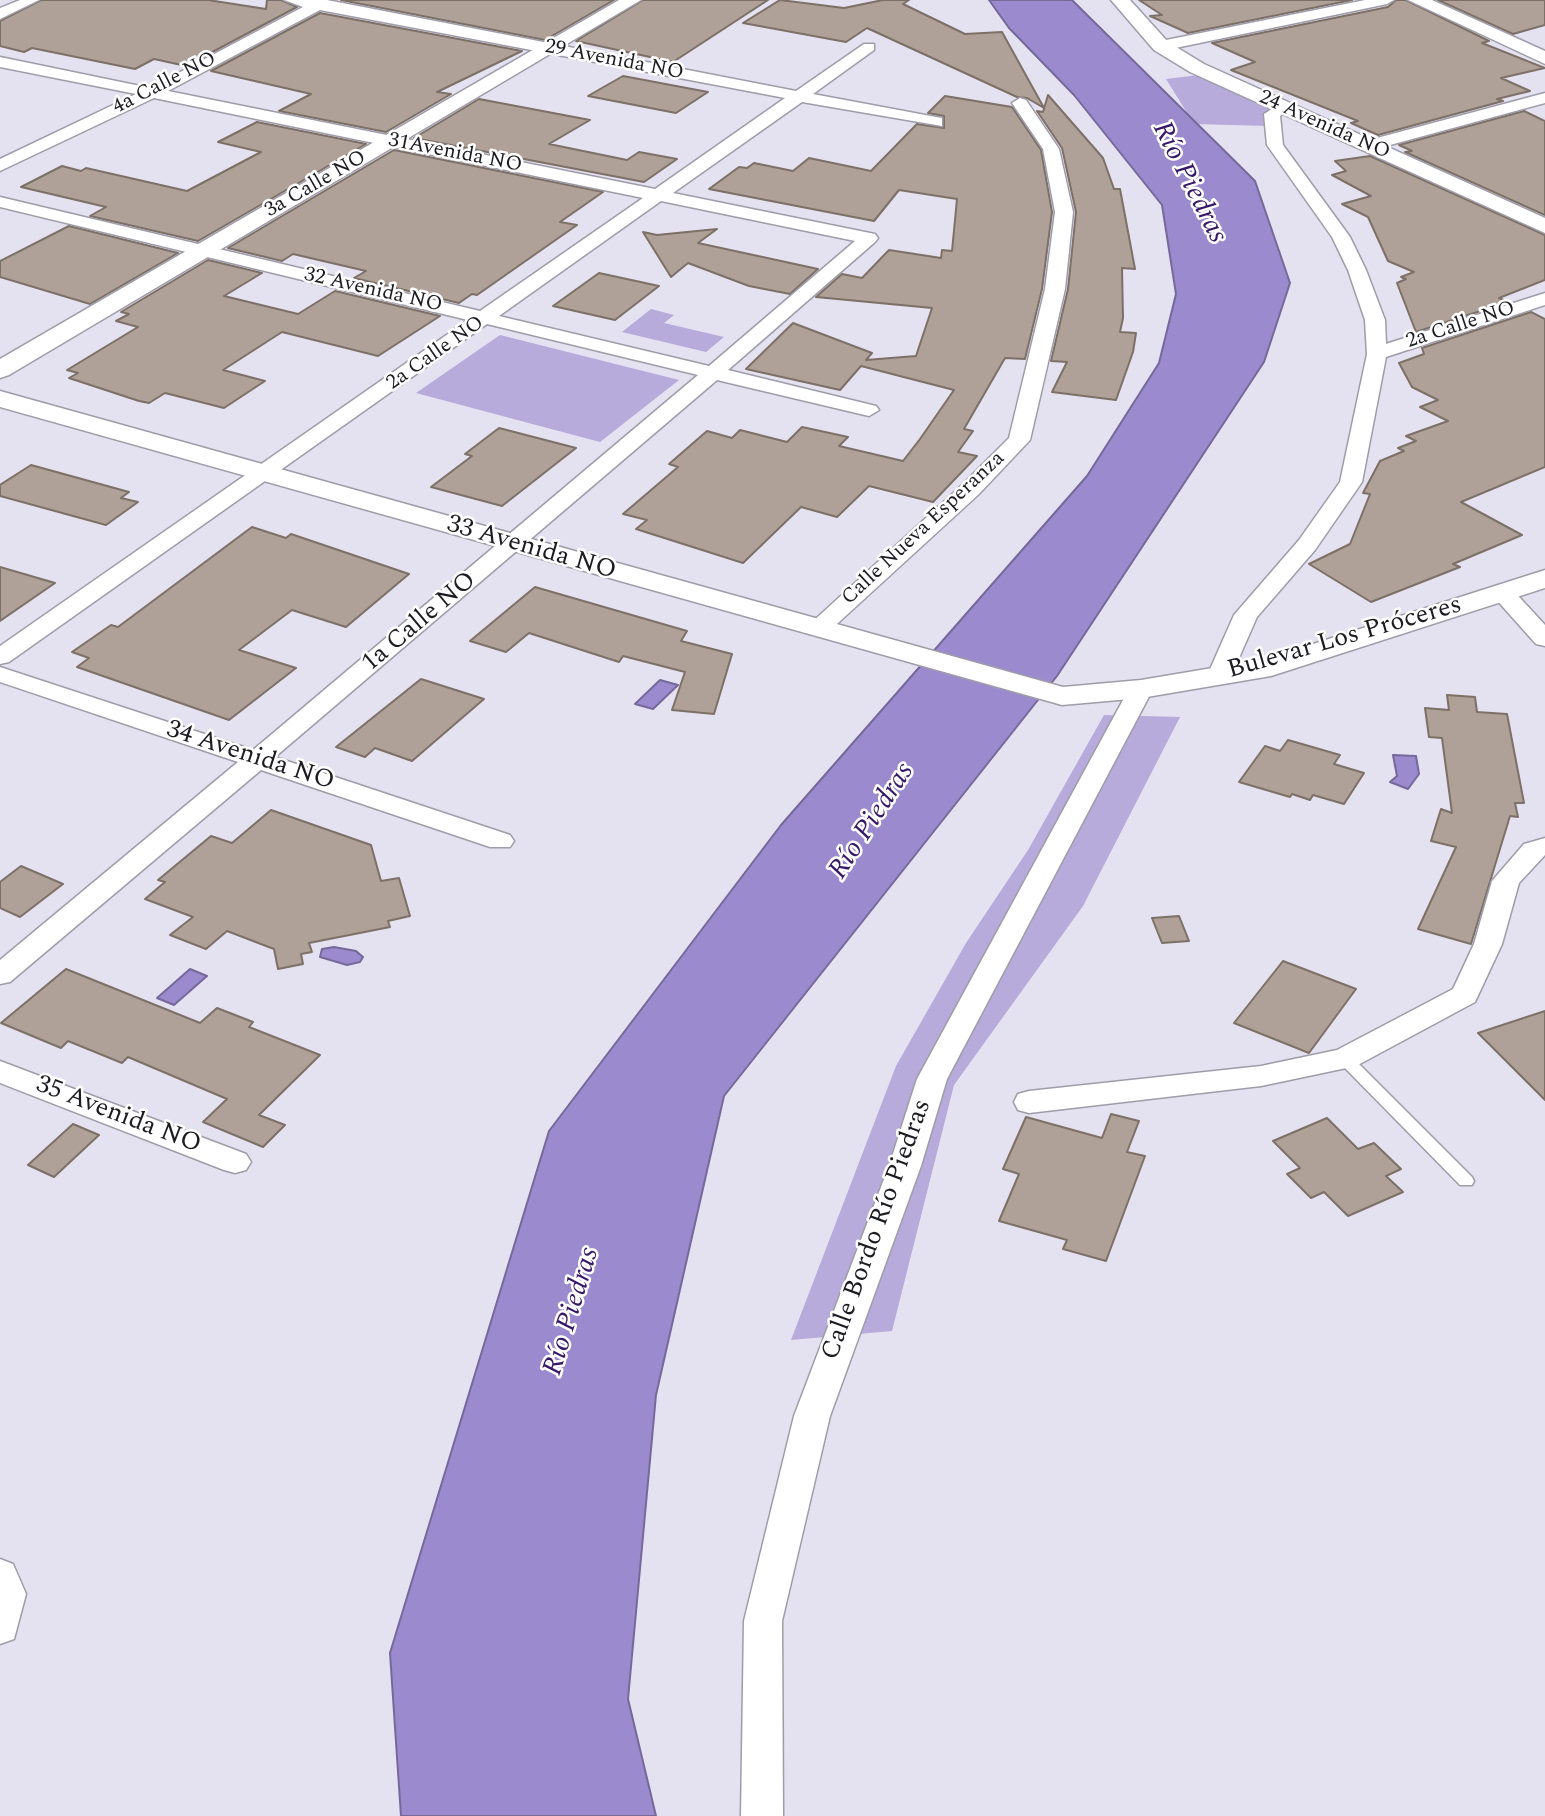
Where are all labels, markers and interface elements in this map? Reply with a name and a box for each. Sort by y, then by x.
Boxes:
street label: 29 Avenida NO [542,35,686,87]
street label: 4a Calle NO [109,47,221,121]
street label: 24 Avenida NO [1254,86,1394,166]
water label: Río Piedras [1143,117,1233,249]
street label: 31Avenida NO [386,129,524,179]
street label: 3a Calle NO [261,146,371,224]
street label: 32 Avenida NO [301,263,445,319]
street label: 2a Calle NO [1403,297,1519,355]
street label: 2a Calle NO [383,311,489,397]
street label: Calle Nueva Esperanza [837,447,1011,611]
street label: 33 Avenida NO [443,510,619,588]
street label: 1a Calle NO [356,566,484,680]
street label: Bulevar Los Próceres [1224,591,1466,687]
street label: 34 Avenida NO [162,715,338,799]
water label: Río Piedras [823,758,923,886]
street label: 35 Avenida NO [31,1070,205,1162]
street label: Calle Bordo Río Piedras [816,1096,940,1364]
water label: Río Piedras [538,1244,608,1380]

